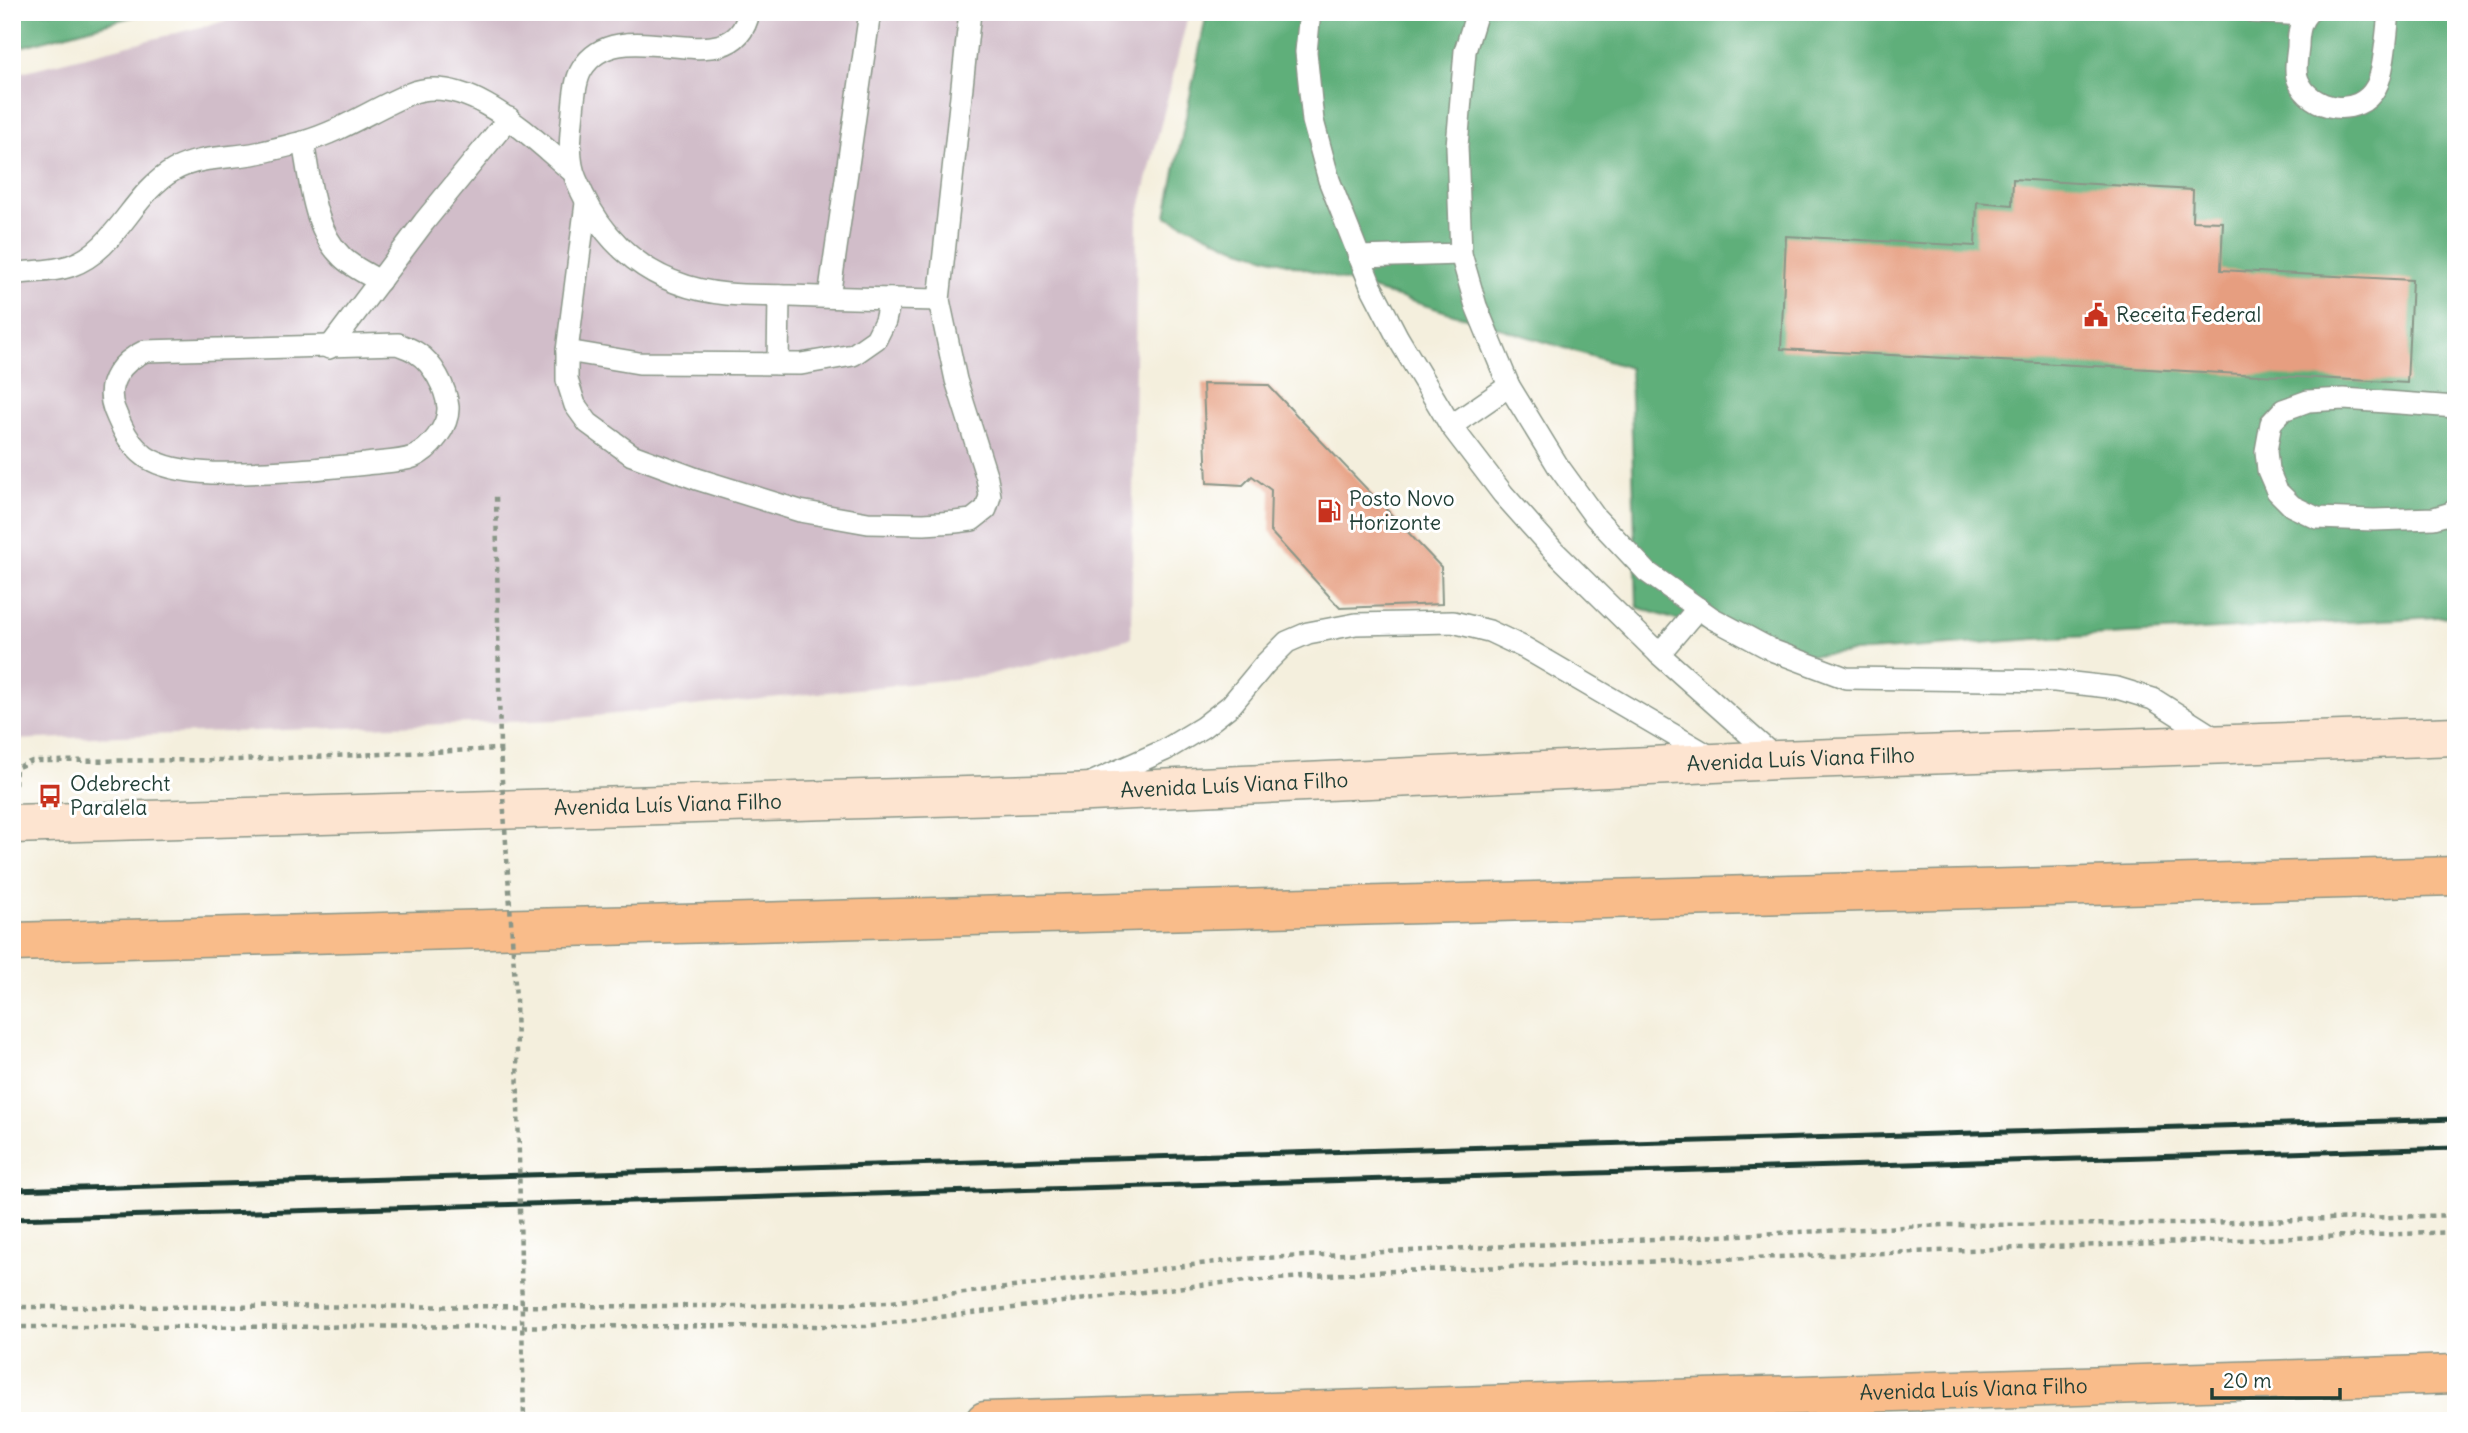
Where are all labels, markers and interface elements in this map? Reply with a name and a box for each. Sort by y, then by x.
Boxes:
public building icon: Receita Federal [2082,301,2110,329]
place label: Receita Federal [2116,301,2261,328]
place label: Posto Novo Horizonte [1349,485,1455,536]
fuel station icon: Posto Novo Horizonte [1315,497,1343,525]
street label: Avenida Luís Viana Filho [1686,741,1915,777]
street label: Avenida Luís Viana Filho [1120,766,1349,804]
place label: Odebrecht Paralela [70,770,170,821]
bus stop icon: Odebrecht Paralela [36,782,64,810]
street label: Avenida Luís Viana Filho [553,787,782,821]
scale bar [2212,1356,2340,1400]
text: 20 m [2223,1367,2272,1394]
street label: Avenida Luís Viana Filho [1859,1372,2088,1406]

